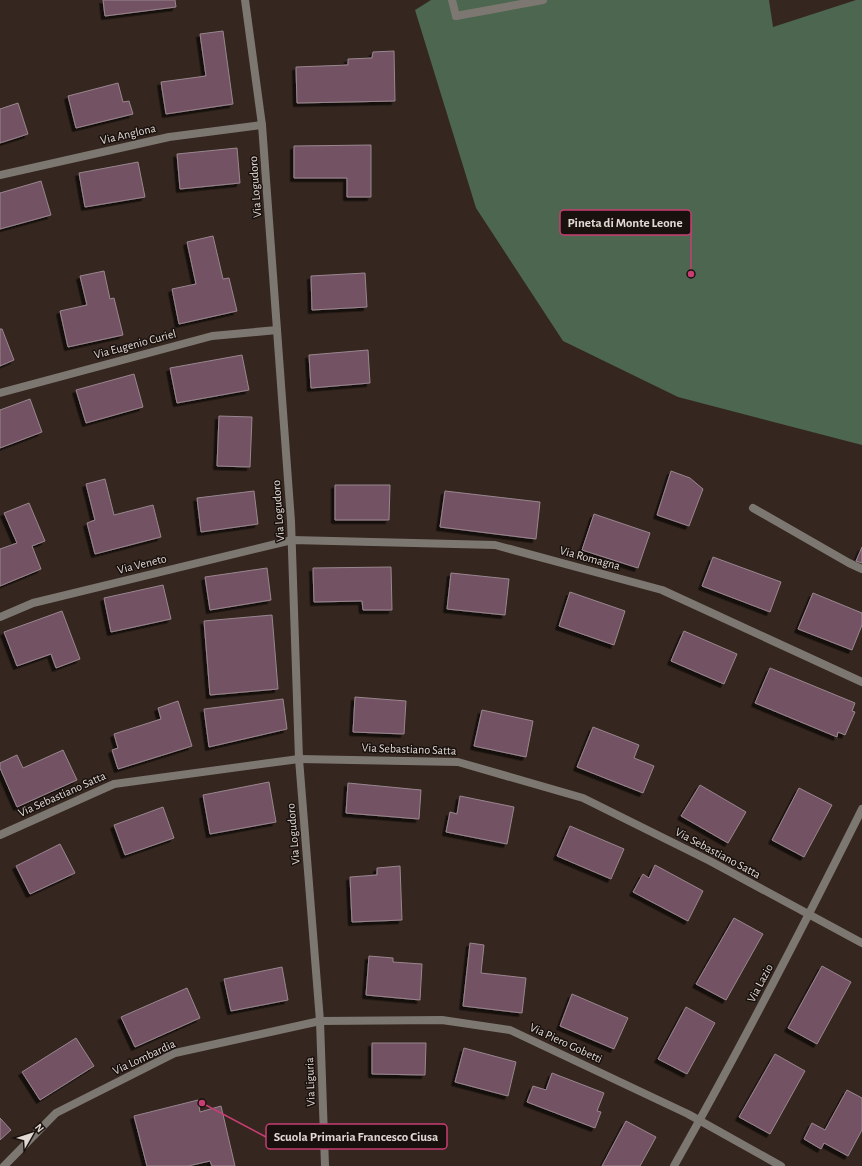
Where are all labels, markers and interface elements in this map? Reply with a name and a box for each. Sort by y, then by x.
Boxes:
street label: Via Anglona [99,122,157,146]
street label: Via Logudoro [247,156,263,218]
callout: Pineta di Monte Leone [560,210,691,235]
text: Pineta di Monte Leone [567,217,683,230]
street label: Via Eugenio Curiel [93,327,177,361]
street label: Via Logudoro [270,480,286,542]
street label: Via Romagna [559,544,622,572]
street label: Via Veneto [116,552,168,576]
street label: Via Sebastiano Satta [361,741,457,757]
street label: Via Sebastiano Satta [16,769,108,819]
street label: Via Logudoro [284,803,302,865]
street label: Via Sebastiano Satta [673,825,763,881]
street label: Via Lazio [745,962,775,1004]
street label: Via Piero Gobetti [528,1021,604,1065]
street label: Via Lombardia [111,1037,178,1077]
street label: Via Liguria [303,1057,317,1107]
north arrow [12,1114,52,1154]
text: N [33,1122,46,1134]
callout: Scuola Primaria Francesco Ciusa [266,1124,447,1149]
text: Scuola Primaria Francesco Ciusa [274,1131,438,1144]

